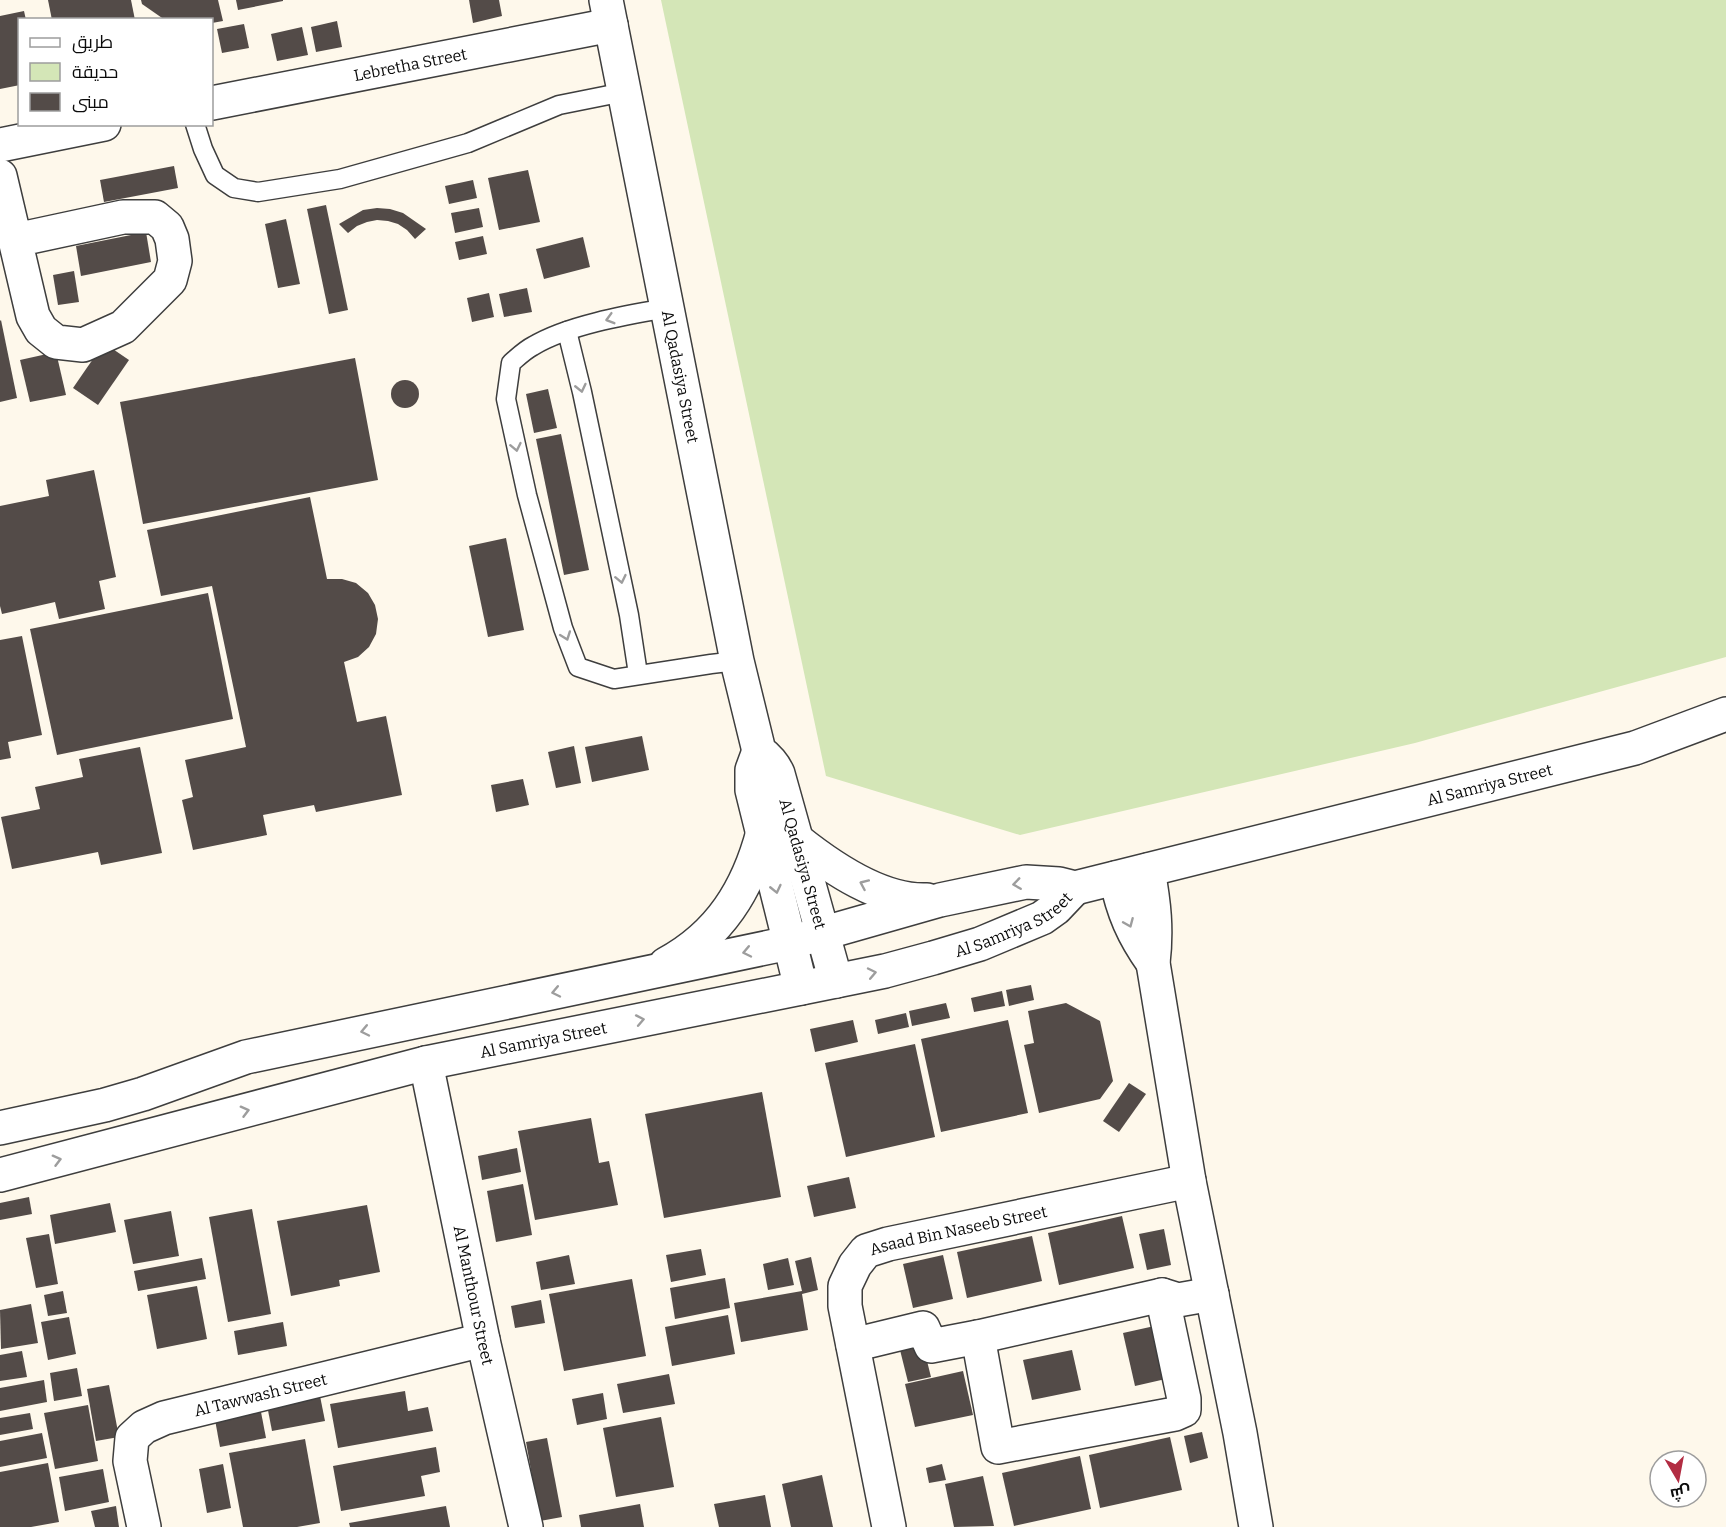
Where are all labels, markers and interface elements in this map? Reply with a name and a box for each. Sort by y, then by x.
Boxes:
legend [18,18,213,126]
text: طريق [72,31,113,54]
street label: Lebretha Street [352,44,469,85]
text: حديقة [72,61,118,83]
text: مبنى [72,91,109,113]
street label: Al Qadasiya Street [658,309,703,445]
one-way arrow [605,312,616,324]
one-way arrow [573,383,586,393]
one-way arrow [509,442,522,452]
one-way arrow [614,574,627,584]
one-way arrow [559,630,572,641]
street label: Al Samriya Street [1425,759,1555,809]
street label: Al Qadasiya Street [776,796,831,932]
one-way arrow [1013,877,1022,889]
one-way arrow [859,879,870,891]
one-way arrow [769,884,782,894]
street label: Al Samriya Street [953,888,1076,960]
one-way arrow [1122,917,1134,928]
one-way arrow [742,945,752,958]
one-way arrow [867,967,877,980]
one-way arrow [552,985,562,998]
one-way arrow [635,1014,645,1027]
street label: Al Samriya Street [478,1018,608,1062]
one-way arrow [361,1024,371,1037]
one-way arrow [240,1105,250,1118]
one-way arrow [51,1155,61,1167]
street label: Asaad Bin Naseeb Street [867,1201,1049,1259]
street label: Al Manthour Street [450,1224,498,1367]
street label: Al Tawwash Street [192,1369,329,1420]
north arrow [1648,1449,1708,1509]
text: ش [1669,1482,1692,1504]

